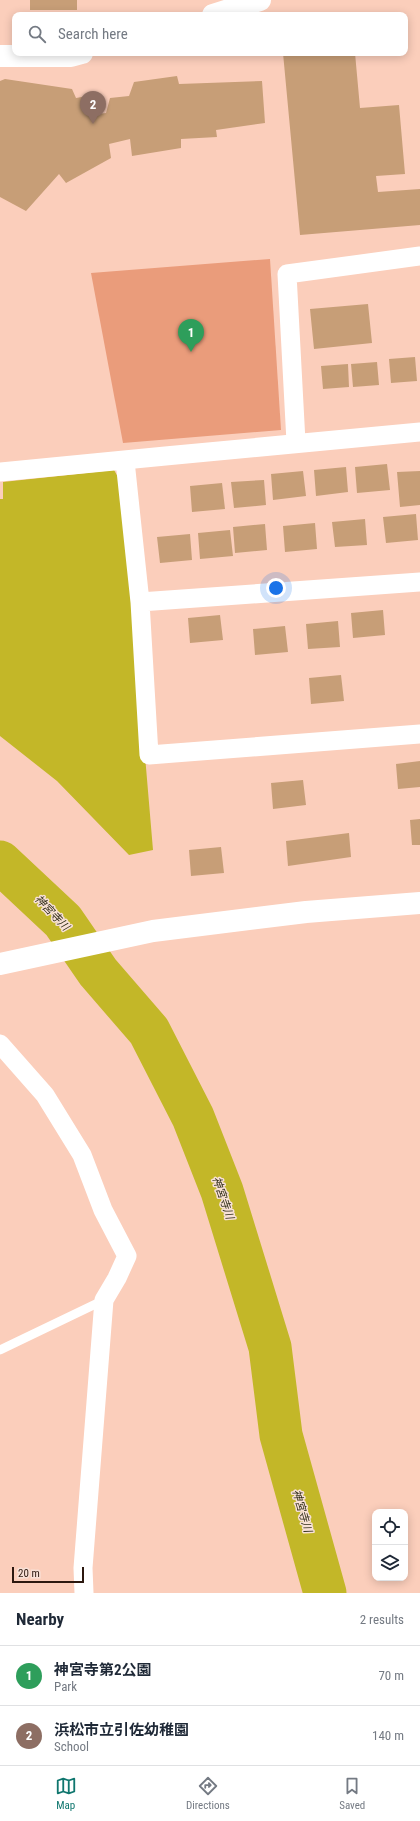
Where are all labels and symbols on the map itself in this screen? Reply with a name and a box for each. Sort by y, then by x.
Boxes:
pin: 2 [80,91,106,124]
pin: 1 [178,319,204,352]
your location [266,578,286,598]
water label: 神宮寺川 [32,893,73,934]
water label: 神宮寺川 [210,1175,237,1222]
water label: 神宮寺川 [290,1488,315,1535]
scale bar [12,1565,84,1584]

